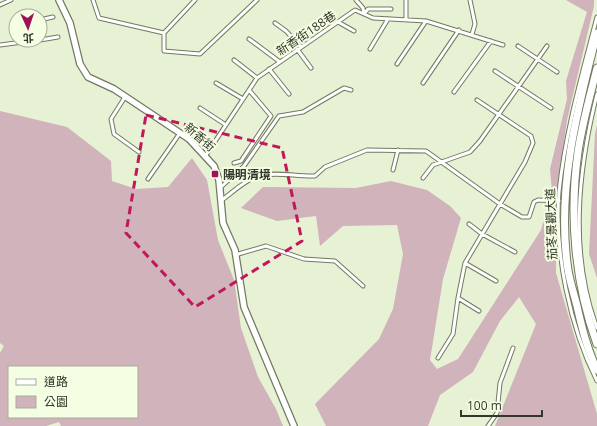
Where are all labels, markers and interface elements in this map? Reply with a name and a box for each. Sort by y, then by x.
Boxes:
street label: 新香街188巷 [273,7,339,59]
north arrow [8,8,48,48]
text: 北 [23,31,34,46]
street label: 新香街 [181,119,219,155]
place label: 陽明清境 [223,166,271,183]
marker: 陽明清境 [210,169,220,179]
street label: 茄苳景觀大道 [541,188,561,260]
legend [8,366,138,418]
text: 道路 [44,373,68,390]
scale bar [461,392,542,418]
text: 公園 [44,393,68,410]
text: 100 m [467,397,502,414]

